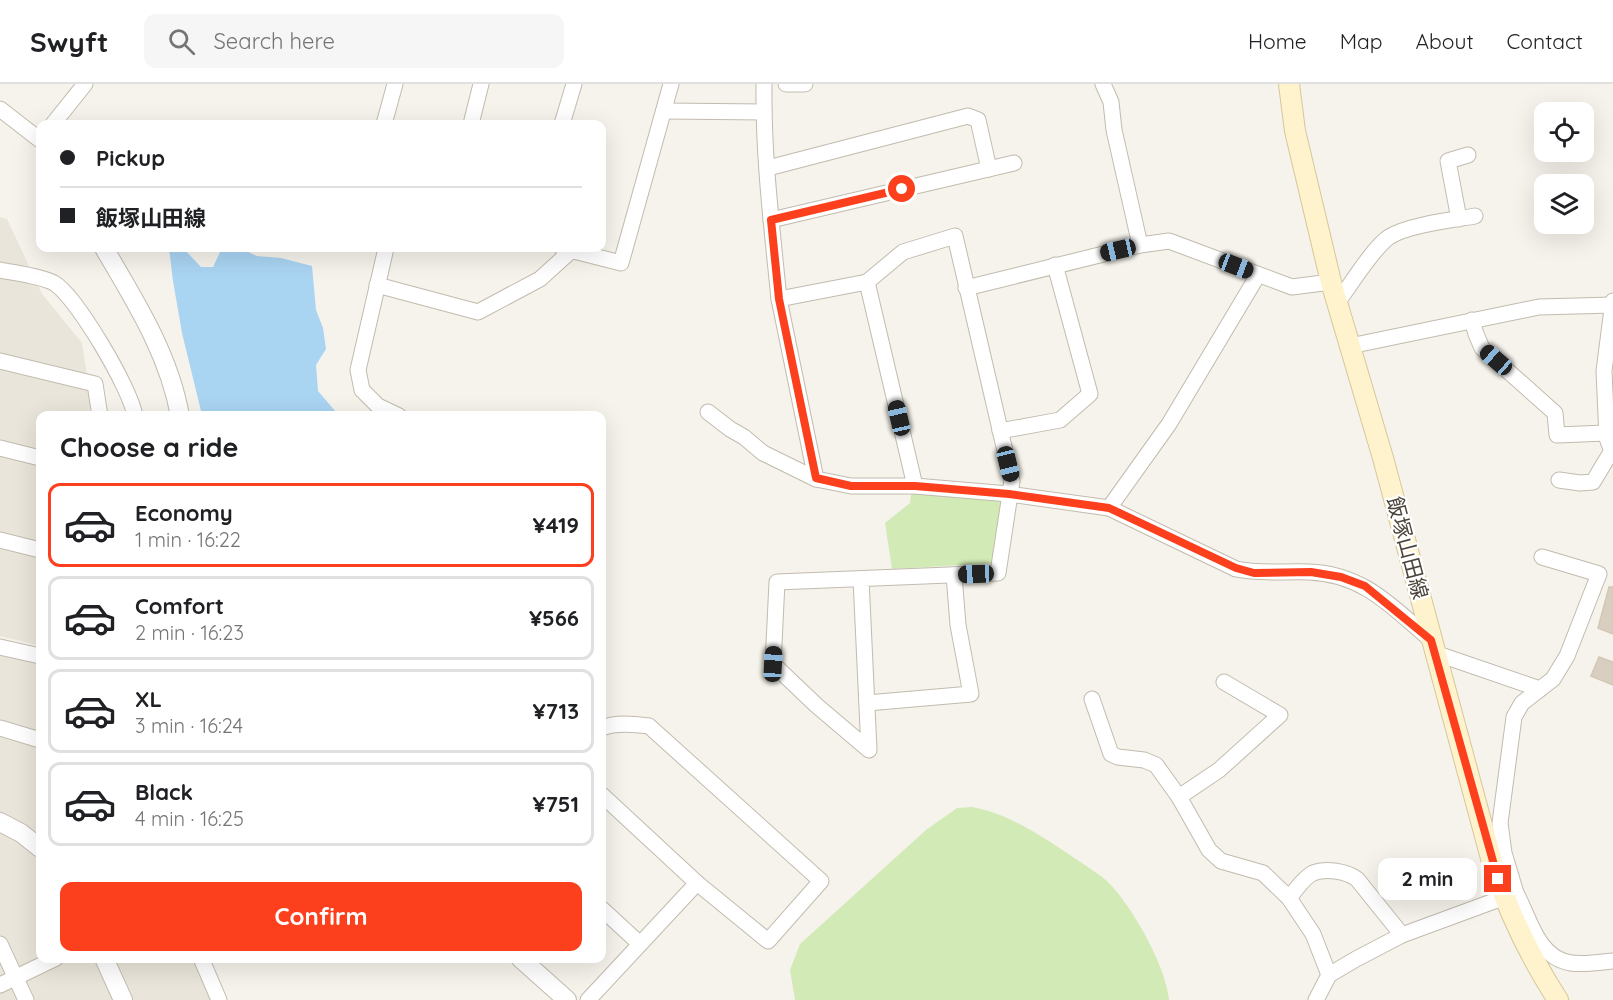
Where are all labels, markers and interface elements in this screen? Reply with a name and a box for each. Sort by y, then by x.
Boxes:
search box [144,14,564,68]
text: Swyft [30,24,108,59]
icon: search [165,25,198,58]
text: Search here [213,27,335,55]
text: Home [1248,28,1307,54]
text: Map [1340,28,1383,54]
text: About [1416,28,1474,54]
text: Contact [1507,28,1583,54]
map controls [1534,102,1594,234]
button: locate [1534,102,1594,162]
text: Pickup [96,144,165,172]
button: layers [1534,174,1594,234]
route start [888,175,915,202]
text: 飯塚山田線 [96,204,206,232]
car [1098,237,1138,263]
car [1216,251,1256,281]
car [1477,341,1515,379]
car [886,398,912,438]
text: Choose a ride [60,430,238,464]
car [995,444,1021,484]
street label: 飯塚山田線 [1382,494,1434,602]
icon: car [63,498,117,552]
text: Economy [135,499,233,527]
text: ¥419 [533,511,579,539]
text: 1 min · 16:22 [135,527,241,552]
car [958,564,994,584]
icon: car [63,591,117,645]
text: Comfort [135,592,224,620]
text: ¥566 [529,604,579,632]
text: 2 min · 16:23 [135,620,244,645]
car [763,646,783,682]
icon: car [63,684,117,738]
text: XL [135,685,162,713]
text: ¥713 [533,697,579,725]
text: 3 min · 16:24 [135,713,243,738]
icon: car [63,777,117,831]
text: Black [135,778,193,806]
text: ¥751 [533,790,579,818]
text: 4 min · 16:25 [135,806,244,831]
callout: 2 min [1378,858,1477,900]
route end [1484,865,1511,892]
text: 2 min [1401,866,1454,891]
button: Confirm [60,882,582,951]

